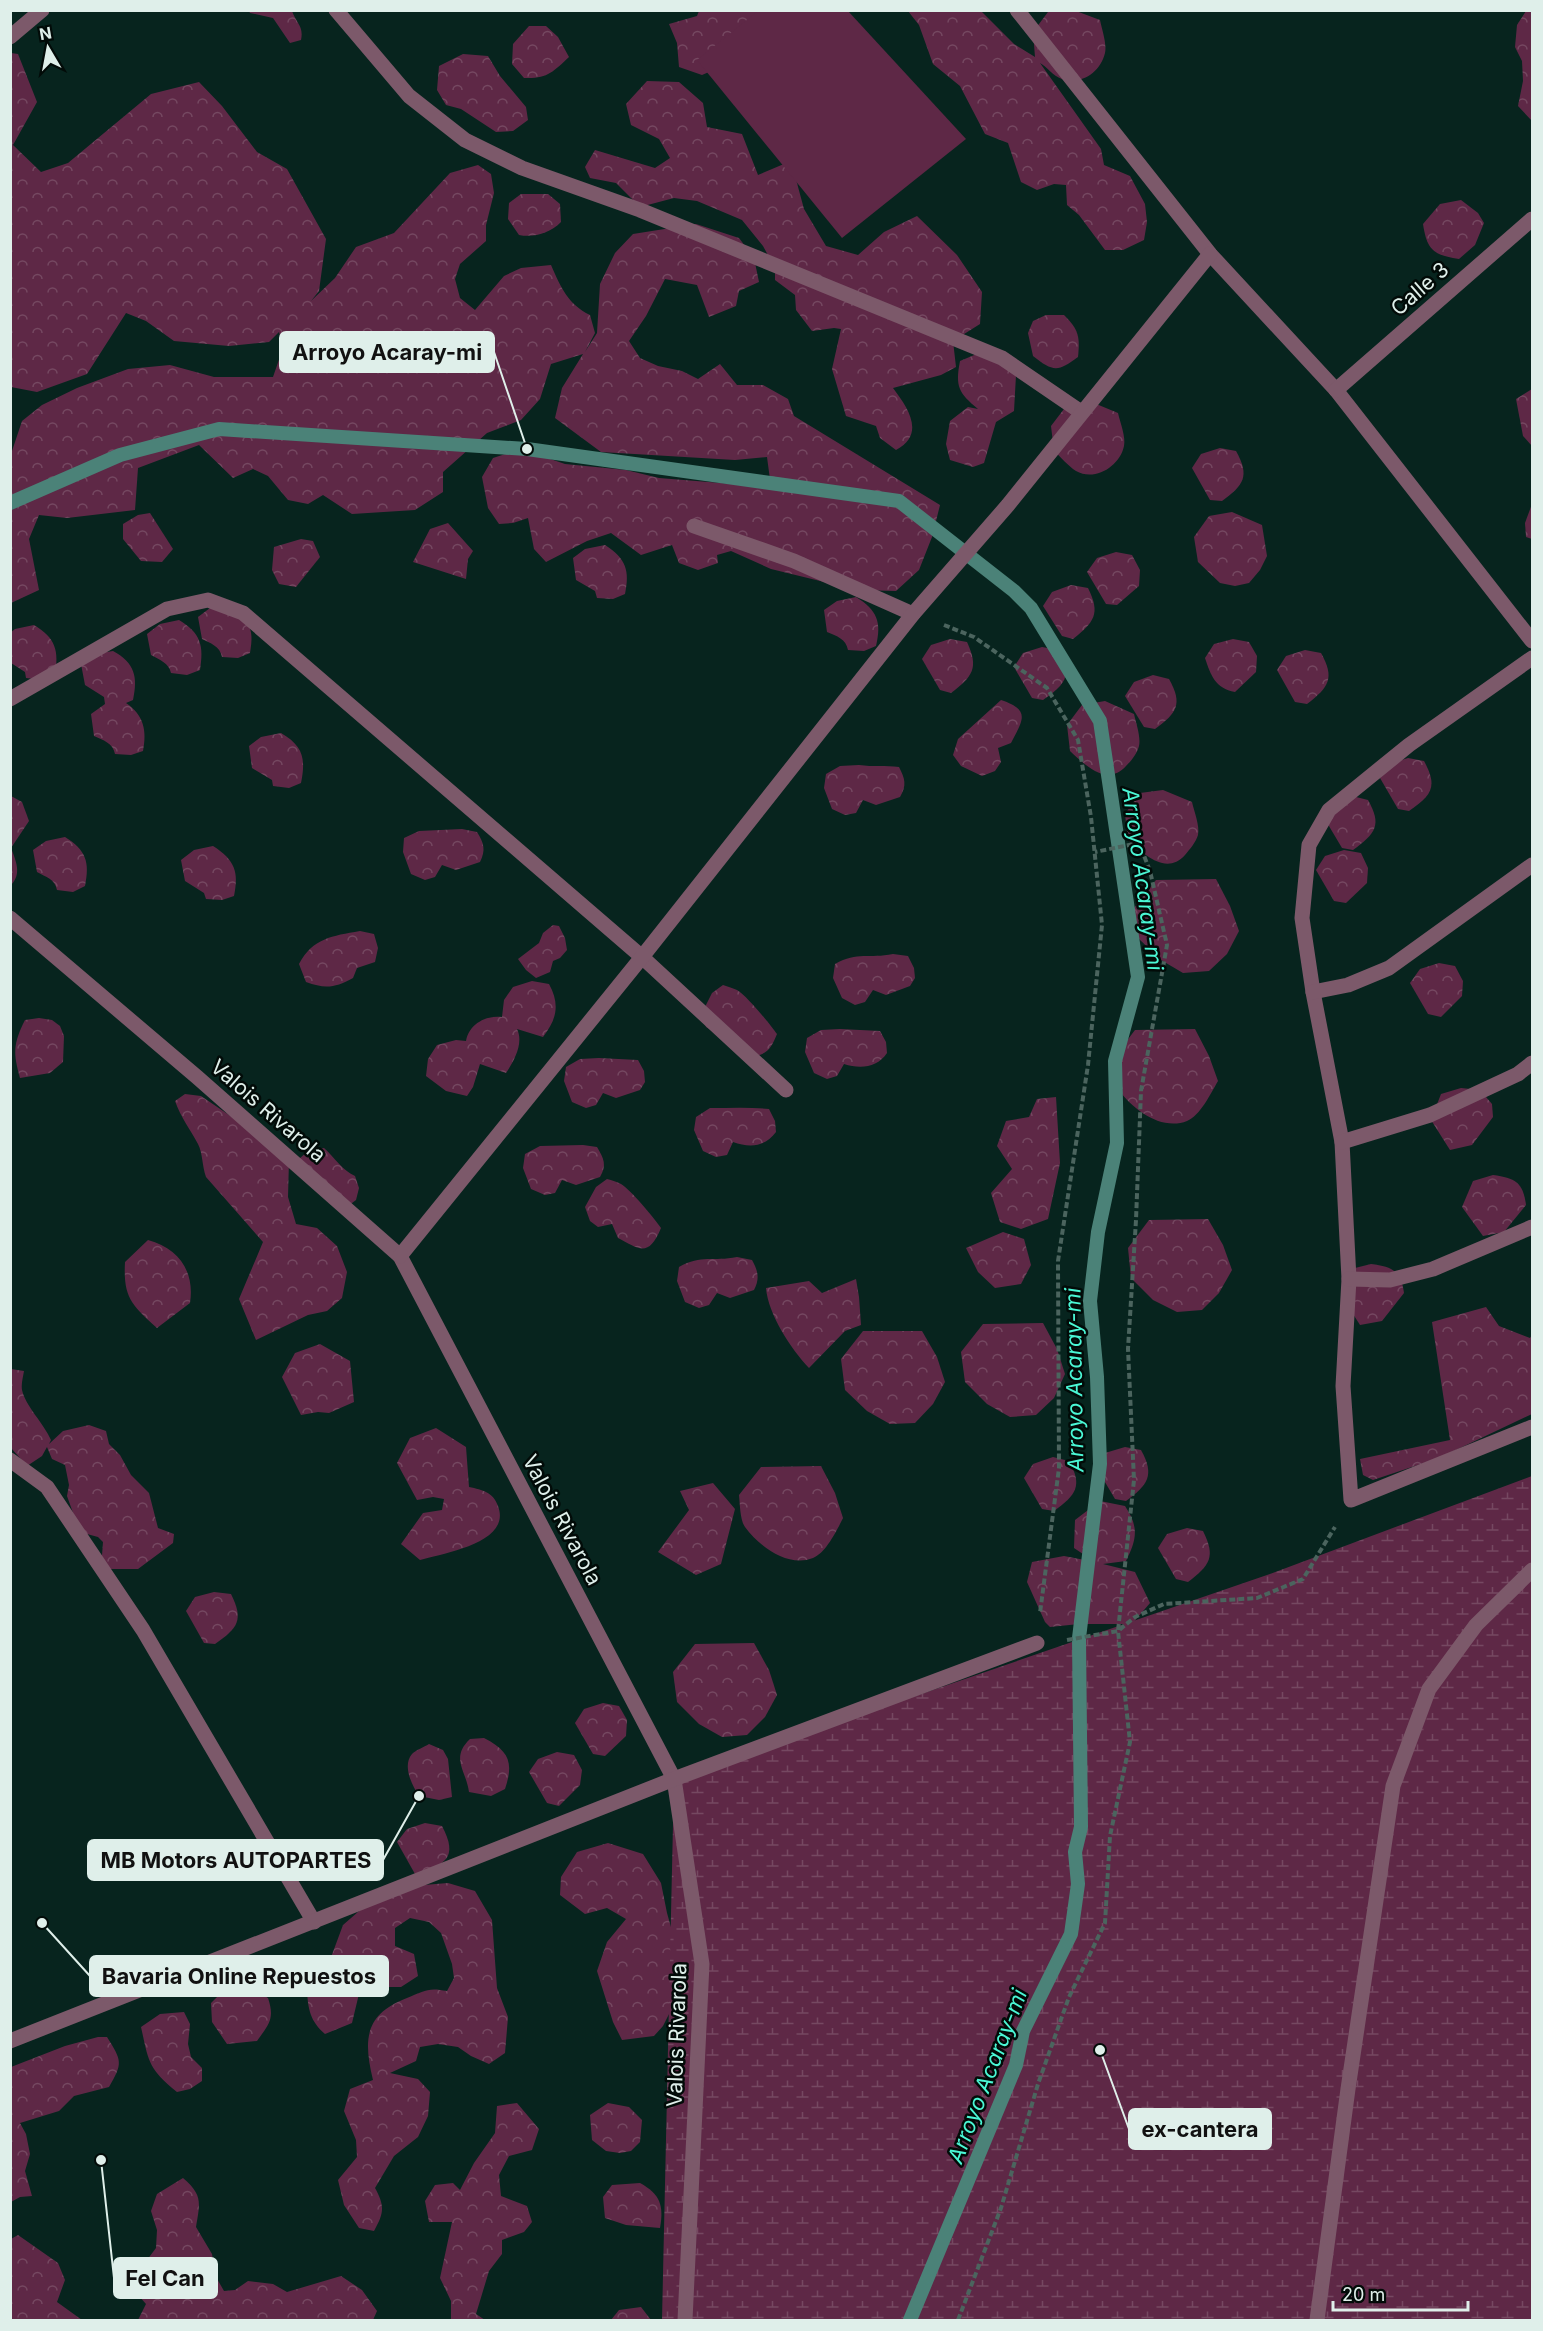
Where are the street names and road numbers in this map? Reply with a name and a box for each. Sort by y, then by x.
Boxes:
street label: Calle 3 [1386,257,1454,321]
street label: Valois Rivarola [206,1054,331,1167]
street label: Valois Rivarola [518,1450,607,1589]
street label: Valois Rivarola [661,1963,692,2107]

